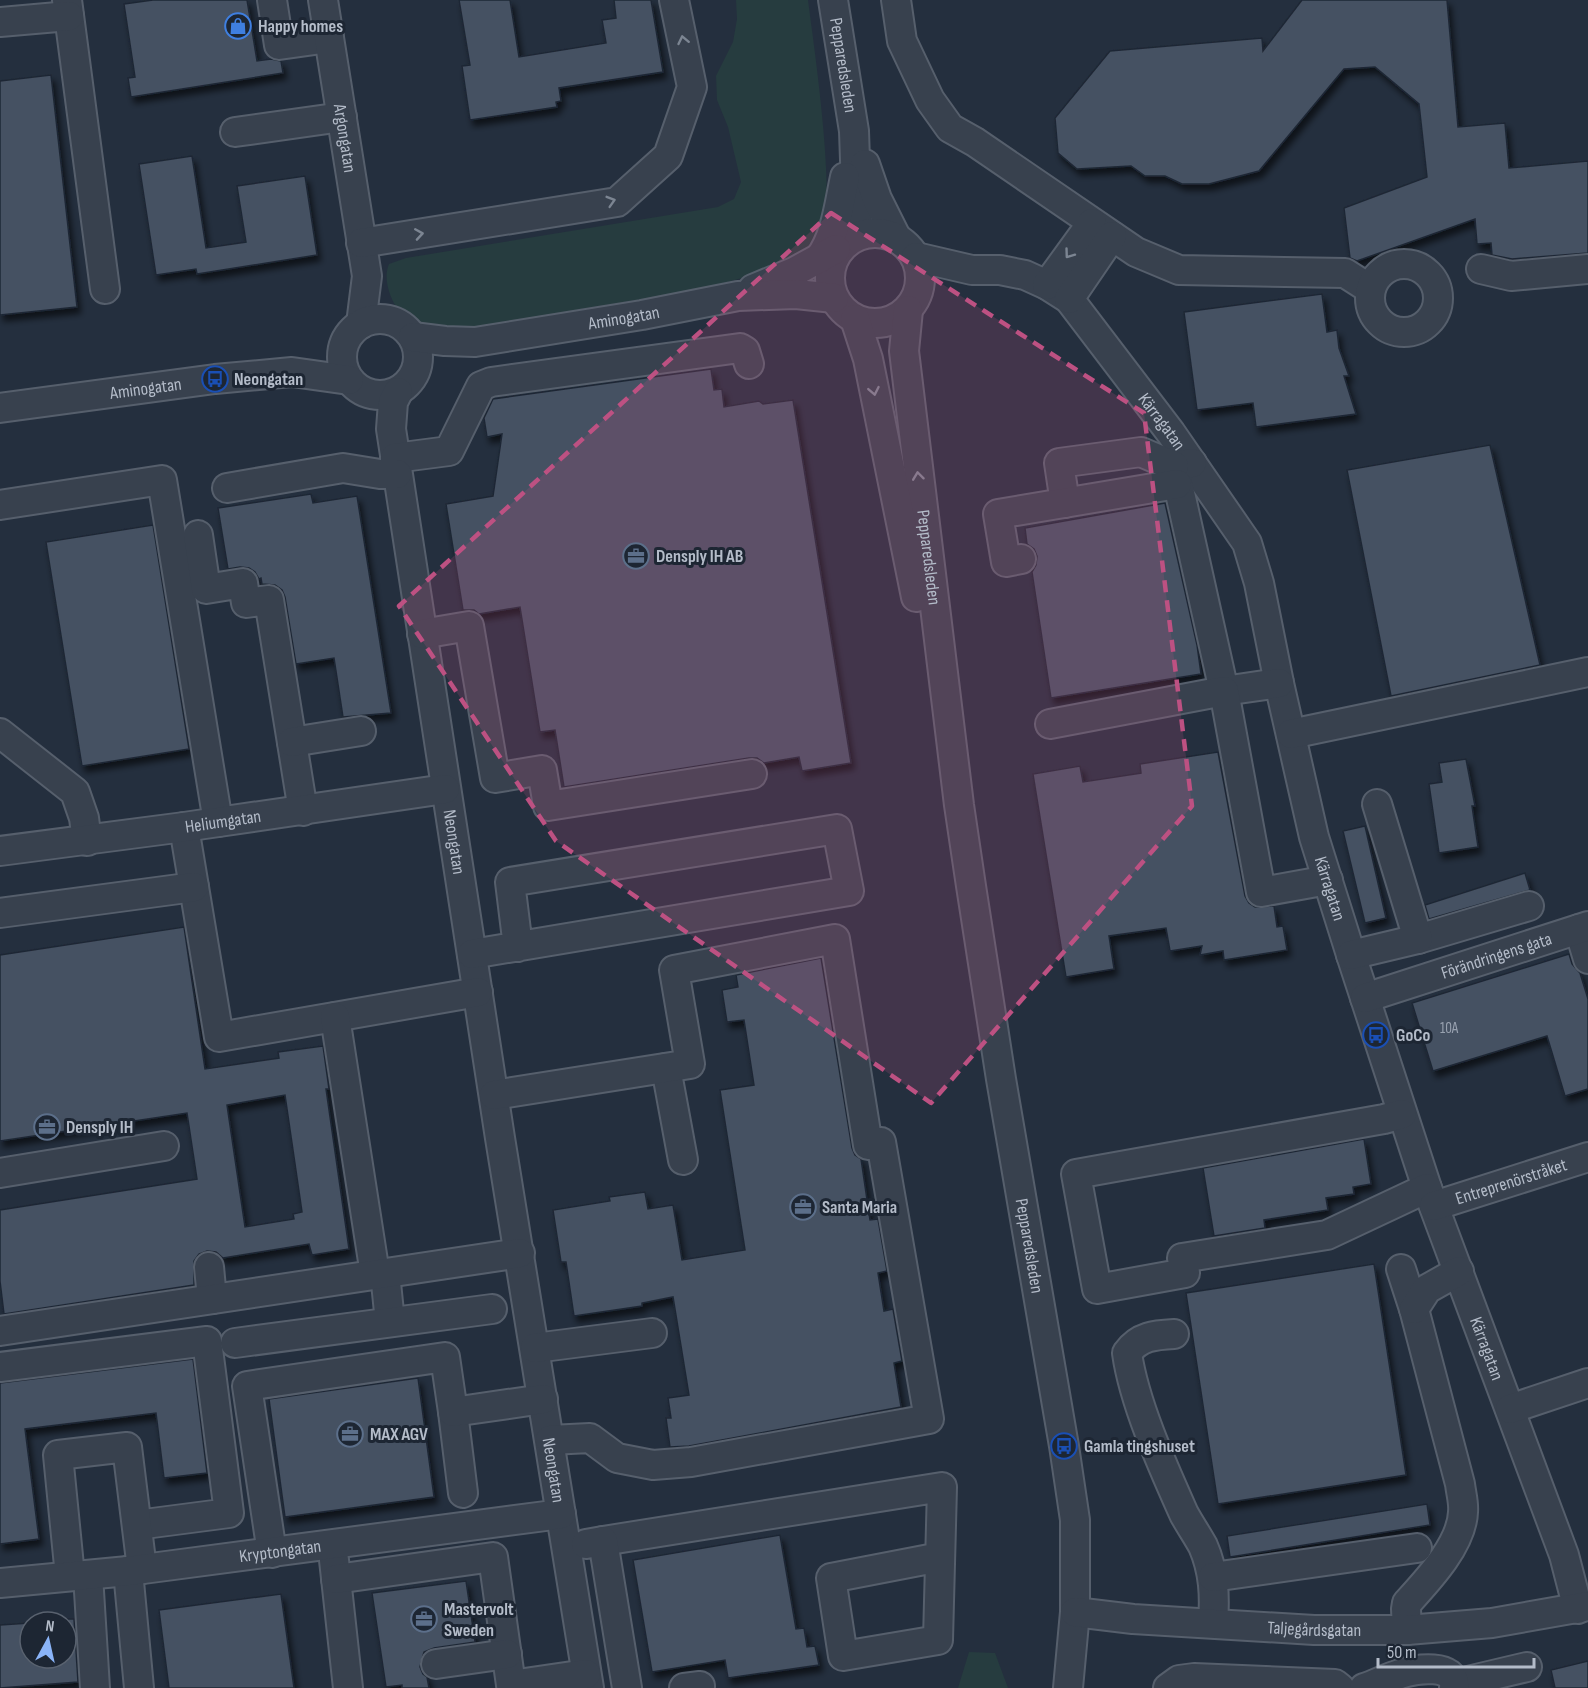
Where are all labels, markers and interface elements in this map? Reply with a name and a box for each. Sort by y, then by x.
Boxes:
shop icon: Happy homes [223,11,253,41]
place label: Happy homes [258,16,343,37]
street label: Pepparedsleden [825,16,861,114]
one-way arrow [677,35,690,45]
street label: Argongatan [329,102,360,174]
one-way arrow [605,196,615,208]
one-way arrow [414,228,423,240]
one-way arrow [1066,247,1077,258]
street label: Aminogatan [586,302,661,335]
bus stop icon: Neongatan [200,364,230,394]
place label: Neongatan [234,369,303,390]
street label: Aminogatan [108,374,183,404]
one-way arrow [867,386,880,396]
street label: Kärragatan [1133,389,1190,454]
one-way arrow [912,471,925,481]
street label: Pepparedsleden [912,508,945,606]
office icon: Densply IH AB [621,541,651,571]
place label: Densply IH AB [656,546,744,567]
street label: Heliumgatan [184,806,262,838]
street label: Neongatan [439,808,469,876]
street label: Kärragatan [1310,854,1350,923]
street label: Förändringens gata [1439,928,1555,984]
house number: 10A [1440,1019,1459,1038]
bus stop icon: GoCo [1361,1020,1391,1050]
place label: GoCo [1396,1025,1430,1046]
office icon: Densply IH [32,1112,62,1142]
place label: Densply IH [66,1117,133,1138]
street label: Entreprenörstråket [1453,1154,1570,1209]
office icon: Santa Maria [788,1192,818,1222]
place label: Santa Maria [822,1197,897,1218]
street label: Pepparedsleden [1011,1197,1048,1295]
street label: Kärragatan [1465,1314,1508,1383]
office icon: MAX AGV [335,1419,365,1449]
place label: MAX AGV [370,1424,428,1445]
bus stop icon: Gamla tingshuset [1049,1431,1079,1461]
street label: Neongatan [538,1436,569,1504]
place label: Gamla tingshuset [1084,1436,1195,1457]
street label: Kryptongatan [238,1536,322,1567]
place label: Mastervolt Sweden [444,1599,514,1641]
office icon: Mastervolt Sweden [409,1604,439,1634]
north arrow [18,1610,78,1670]
text: N [44,1617,55,1637]
street label: Taljegårdsgatan [1267,1617,1361,1641]
scale bar [1378,1631,1534,1669]
text: 50 m [1387,1642,1417,1663]

